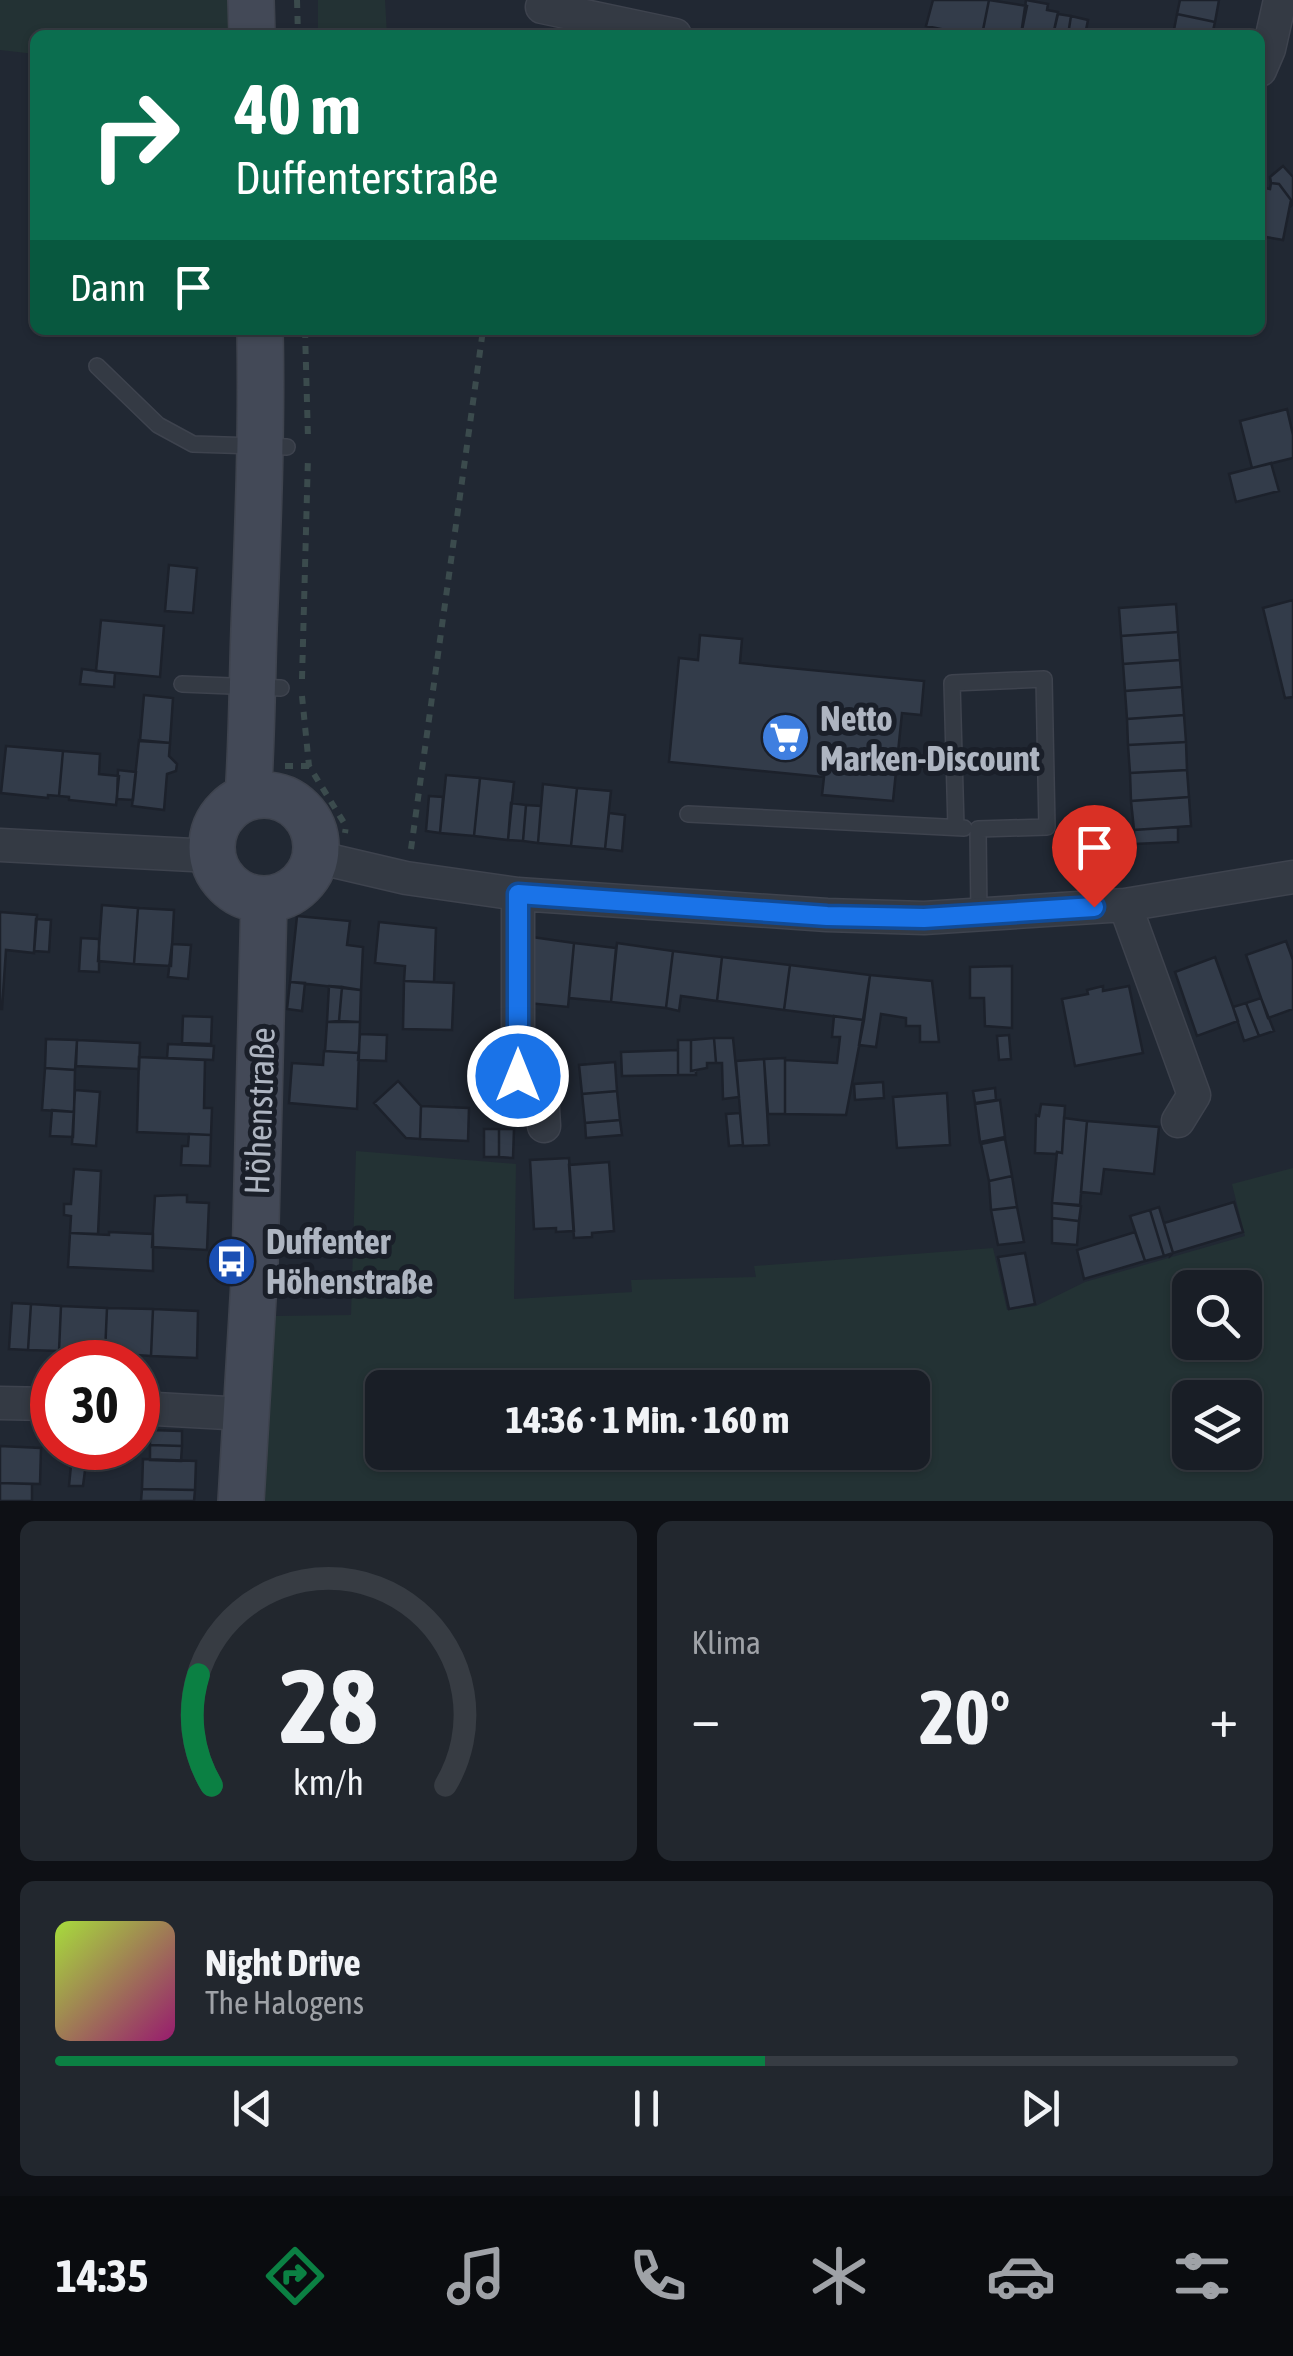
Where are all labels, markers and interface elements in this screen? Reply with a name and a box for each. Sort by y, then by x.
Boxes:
text: 40 m [235,69,361,149]
icon: right [70,70,200,200]
text: Duffenterstraße [235,152,499,204]
icon: arrive [166,260,221,315]
text: Dann [70,266,146,309]
place label: Netto Marken-Discount [820,698,1040,778]
supermarket icon: Netto Marken-Discount [759,712,811,764]
pin [1052,805,1137,908]
icon: arrive [1067,820,1122,875]
position arrow [466,1024,570,1128]
street label: Höhenstraße [236,1027,282,1195]
place label: Duffenter Höhenstraße [266,1221,433,1301]
bus stop icon: Duffenter Höhenstraße [205,1235,257,1287]
map controls [1172,1270,1262,1470]
button: search [1172,1270,1262,1360]
speed limit sign: 30 [30,1340,160,1470]
button: layers [1172,1380,1262,1470]
text: 14:36 · 1 Min. · 160 m [506,1398,789,1441]
text: Klima [692,1624,761,1661]
text: 28 [279,1646,377,1765]
text: 20° [919,1674,1010,1760]
text: − [692,1686,720,1749]
text: + [1209,1686,1238,1749]
text: km/h [293,1762,364,1803]
text: Night Drive [205,1941,361,1984]
text: The Halogens [205,1984,364,2021]
icon: previous [225,2081,280,2136]
icon: pause [619,2081,674,2136]
icon: next [1013,2081,1068,2136]
icon: directions [260,2241,330,2311]
icon: music [441,2241,511,2311]
icon: phone [623,2241,693,2311]
icon: climate [804,2241,874,2311]
icon: car [986,2241,1056,2311]
icon: filters [1167,2241,1237,2311]
text: 14:35 [56,2250,148,2302]

